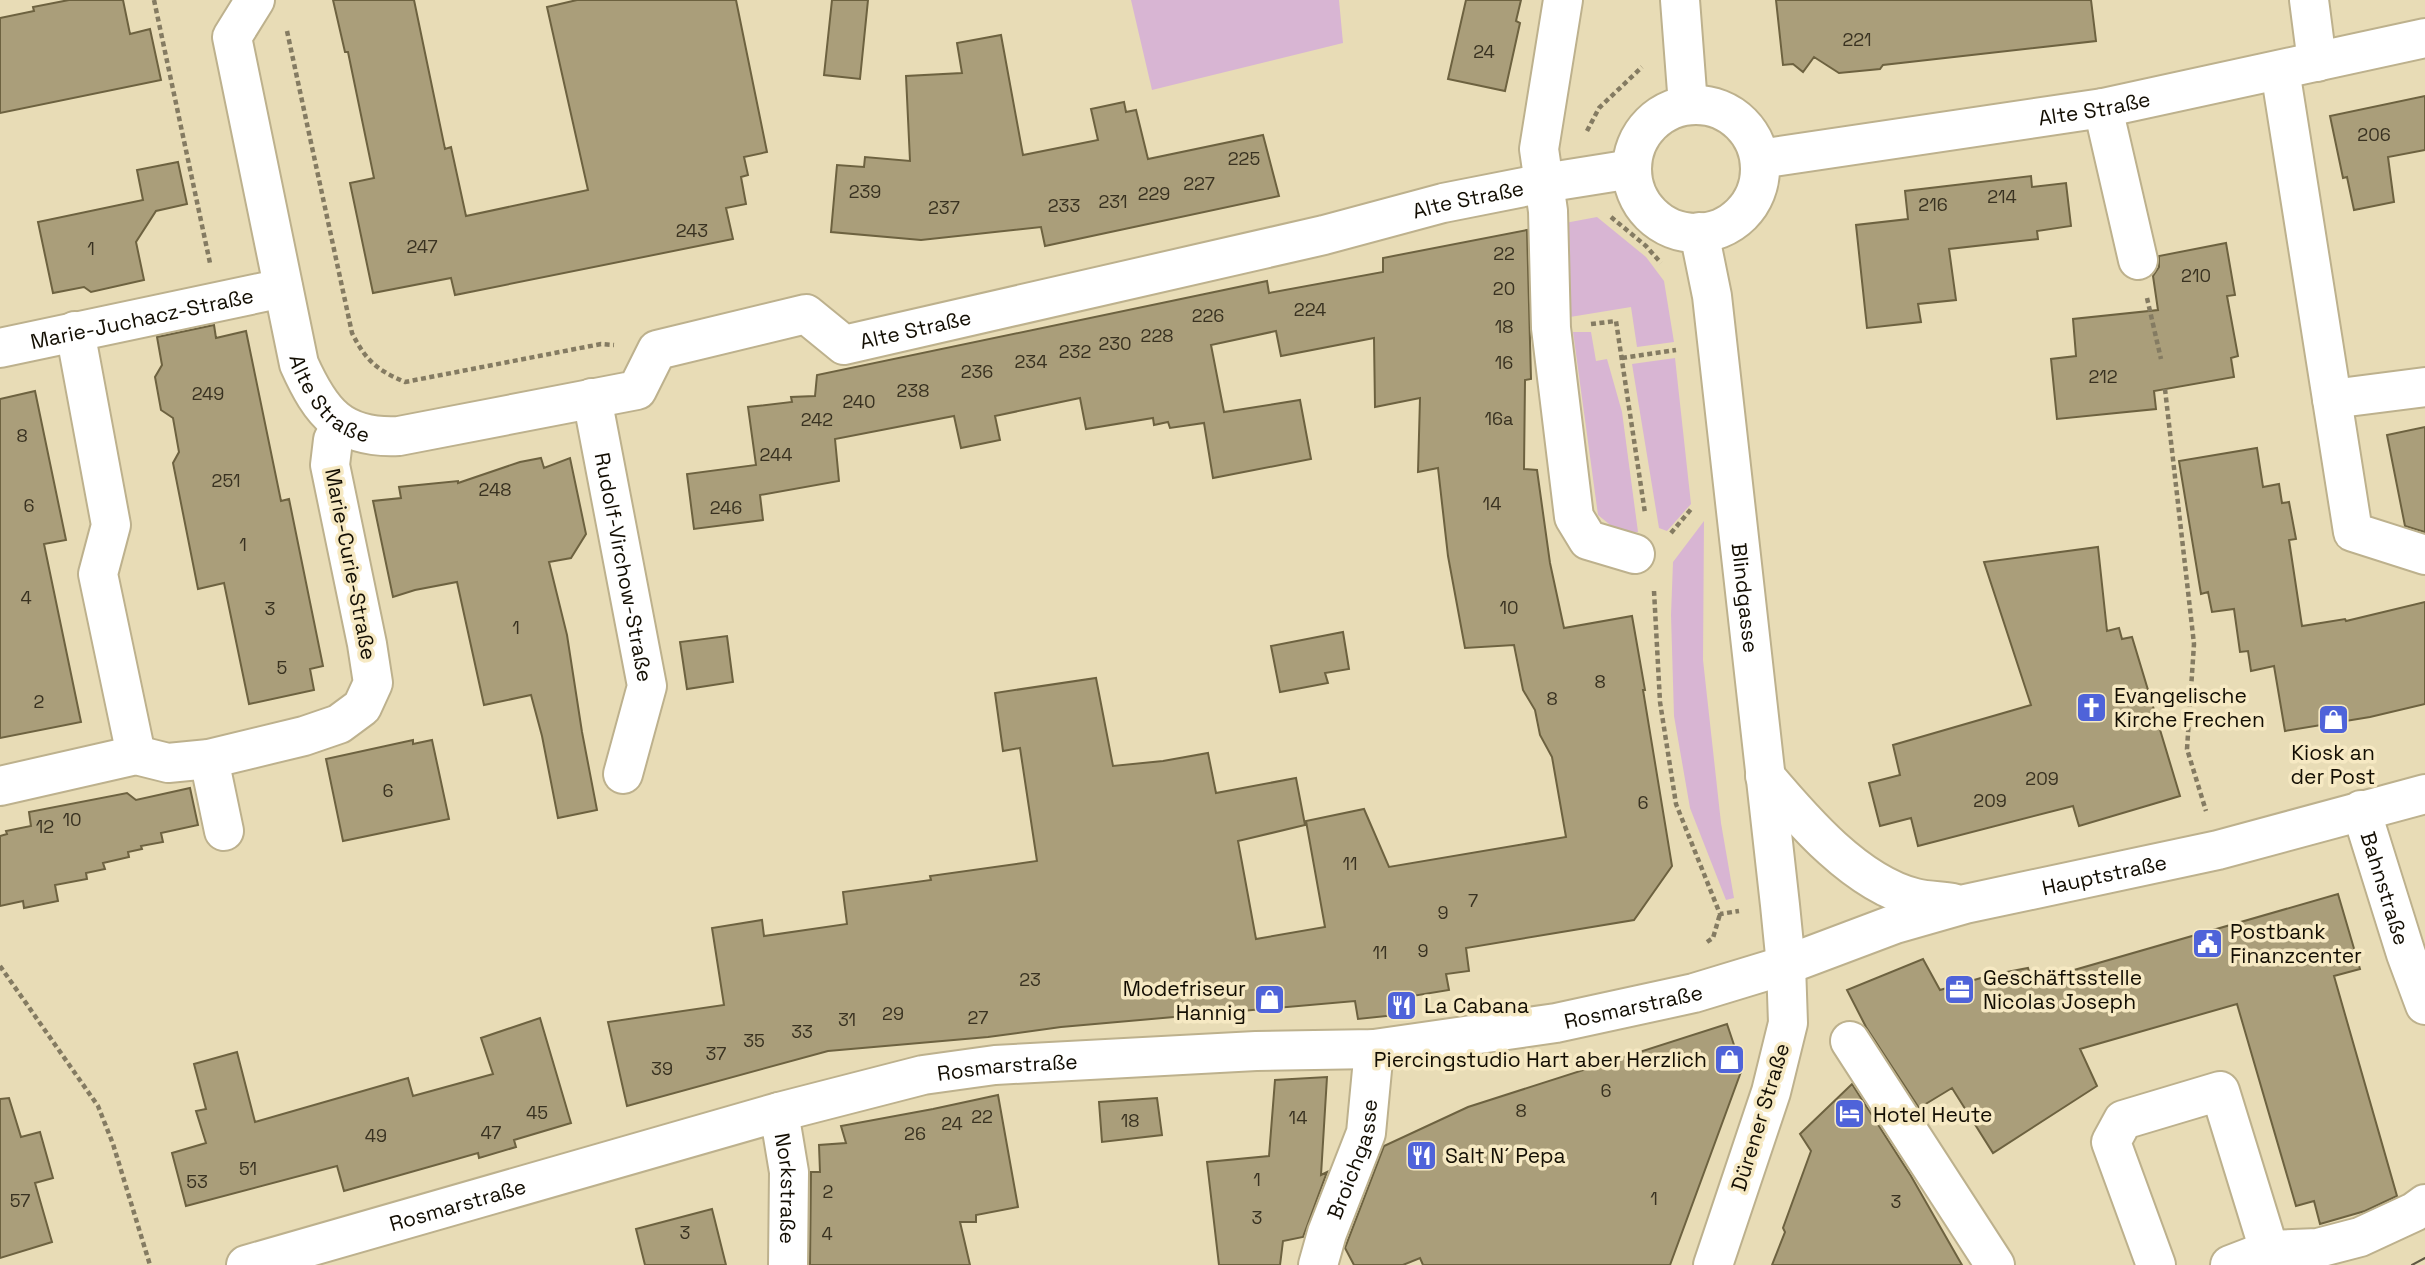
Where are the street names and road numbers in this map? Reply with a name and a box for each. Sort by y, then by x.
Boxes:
street label: Alte Straße [2036,85,2153,131]
street label: Alte Straße [1409,174,1526,224]
street label: Marie-Juchacz-Straße [28,281,256,355]
street label: Alte Straße [857,303,973,354]
street label: Alte Straße [284,352,372,448]
street label: Rudolf-Virchow-Straße [589,450,659,684]
street label: Marie-Curie-Straße [319,466,383,662]
street label: Blindgasse [1726,541,1765,654]
street label: Bahnstraße [2355,828,2416,948]
street label: Hauptstraße [2039,848,2169,901]
street label: Rosmarstraße [1561,978,1706,1034]
street label: Dürener Straße [1725,1040,1795,1194]
street label: Rosmarstraße [935,1047,1078,1086]
street label: Broichgasse [1320,1098,1383,1223]
street label: Norkstraße [769,1131,803,1244]
street label: Rosmarstraße [386,1172,529,1237]

